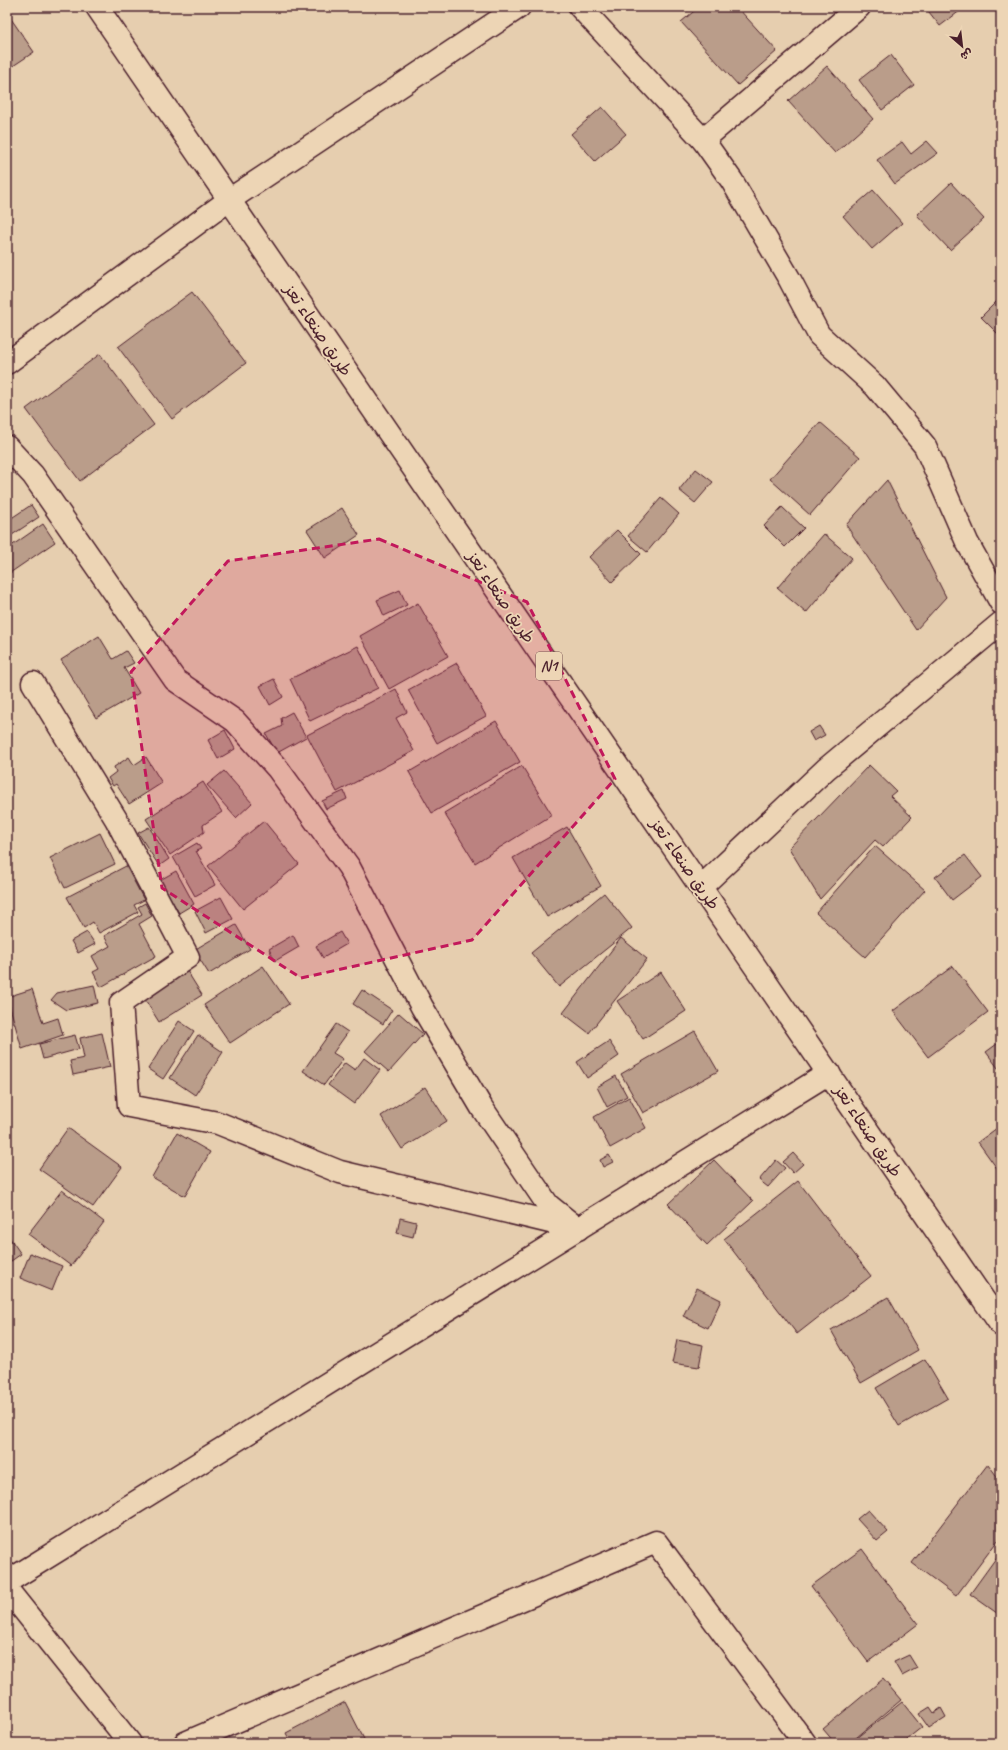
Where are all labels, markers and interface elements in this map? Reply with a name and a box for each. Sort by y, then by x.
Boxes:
north arrow [942,26,982,66]
text: ش [958,46,975,64]
street label: طريق صنعاء تعز [278,278,357,380]
street label: طريق صنعاء تعز [461,545,540,647]
road number: N1 [536,652,562,680]
street label: طريق صنعاء تعز [645,812,724,914]
street label: طريق صنعاء تعز [828,1079,907,1181]

